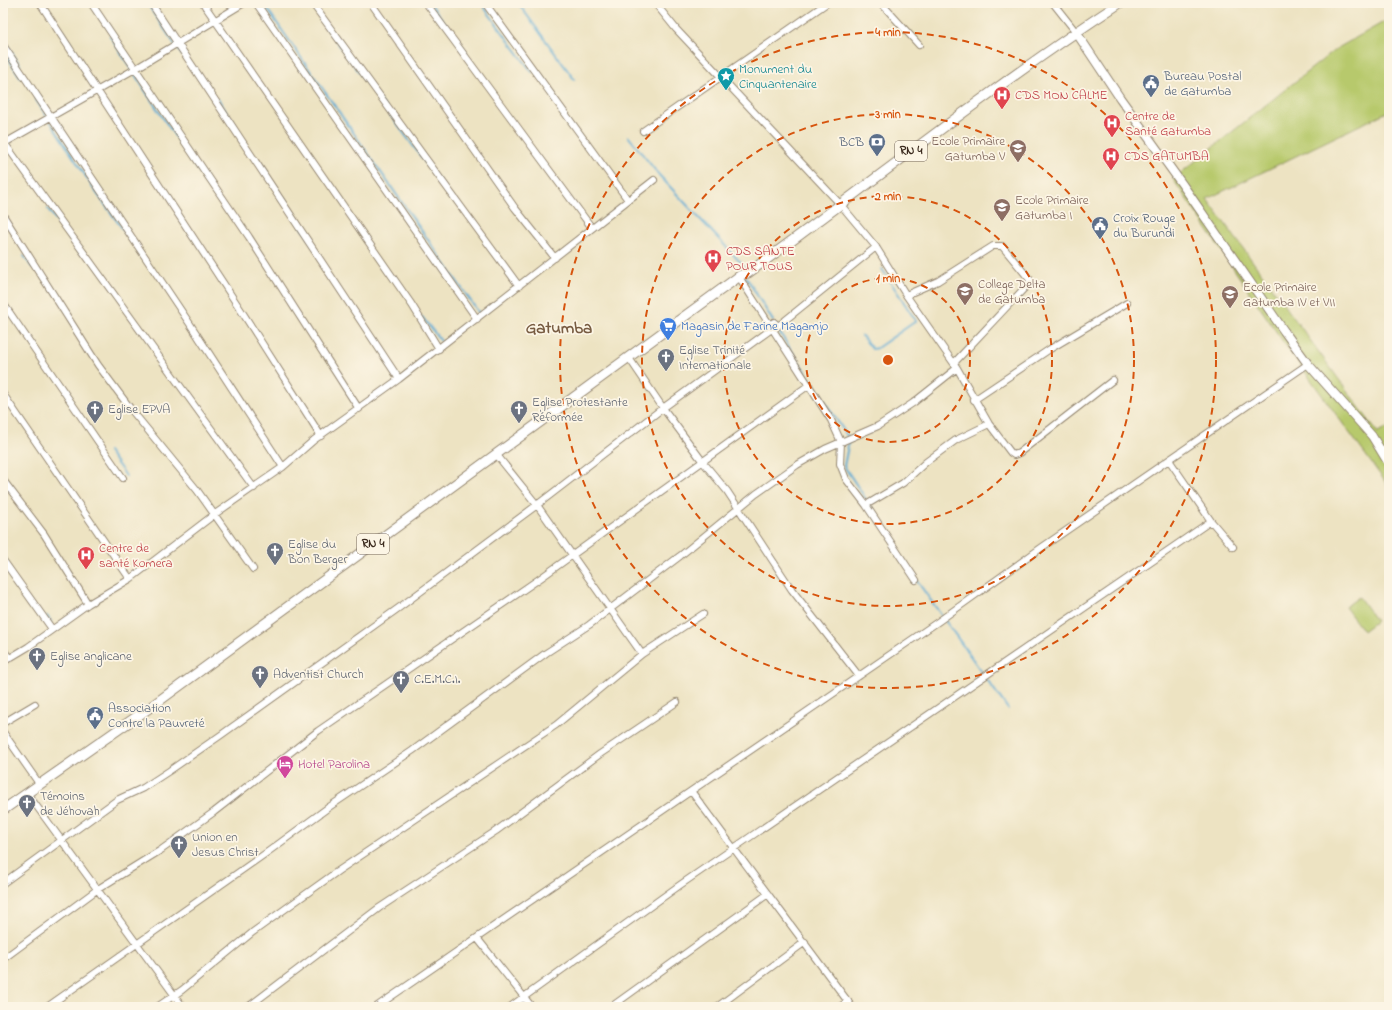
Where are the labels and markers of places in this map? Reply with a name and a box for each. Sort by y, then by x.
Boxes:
place label: Monument du Cinquantenaire [739,60,817,94]
place icon: Monument du Cinquantenaire [716,66,736,91]
place label: Bureau Postal de Gatumba [1163,67,1241,101]
public building icon: Bureau Postal de Gatumba [1141,73,1161,98]
hospital icon: CDS MON CALME [992,85,1012,110]
place label: CDS MON CALME [1015,86,1108,105]
place label: Centre de Santé Gatumba [1125,107,1211,141]
hospital icon: Centre de Santé Gatumba [1102,113,1122,138]
bank icon: BCB [867,132,887,157]
place label: Ecole Primaire Gatumba V [931,132,1006,166]
place label: BCB [838,133,864,152]
school or university icon: Ecole Primaire Gatumba V [1008,138,1028,163]
hospital icon: CDS GATUMBA [1101,146,1121,171]
place label: CDS GATUMBA [1124,147,1209,166]
place label: Ecole Primaire Gatumba I [1015,191,1089,225]
school or university icon: Ecole Primaire Gatumba I [992,197,1012,222]
place label: Croix Rouge du Burundi [1113,209,1176,243]
public building icon: Croix Rouge du Burundi [1090,215,1110,240]
place label: CDS SANTE POUR TOUS [726,242,795,276]
hospital icon: CDS SANTE POUR TOUS [703,248,723,273]
place label: College Delta de Gatumba [978,275,1046,309]
place label: Ecole Primaire Gatumba IV et VII [1243,278,1335,312]
school or university icon: College Delta de Gatumba [955,281,975,306]
school or university icon: Ecole Primaire Gatumba IV et VII [1220,284,1240,309]
supermarket icon: Magasin de Farine Magamjo [658,316,678,341]
place label: Magasin de Farine Magamjo [681,317,829,337]
place label: Eglise Trinité Internationale [679,341,751,375]
church icon: Eglise Trinité Internationale [656,347,676,372]
centre of rings [881,353,895,367]
place label: Eglise Protestante Réformée [532,393,628,427]
church icon: Eglise EPVA [85,399,105,424]
church icon: Eglise Protestante Réformée [509,399,529,424]
place label: Eglise EPVA [108,400,170,420]
place label: Eglise du Bon Berger [287,535,348,570]
place label: Centre de santé Komera [99,539,173,573]
church icon: Eglise du Bon Berger [265,541,285,566]
hospital icon: Centre de santé Komera [76,545,96,570]
church icon: Eglise anglicane [27,646,47,671]
place label: Eglise anglicane [50,647,132,667]
church icon: Adventist Church [250,664,270,689]
place label: Adventist Church [273,665,364,684]
church icon: C.E.M.C.I. [391,669,411,694]
place label: C.E.M.C.I. [414,670,461,689]
place label: Association Contre la Pauvreté [108,699,205,733]
public building icon: Association Contre la Pauvreté [85,705,105,730]
hotel icon: Hotel Parolina [275,754,295,779]
place label: Hotel Parolina [298,755,370,774]
place label: Témoins de Jéhovah [40,787,100,821]
church icon: Témoins de Jéhovah [17,793,37,818]
place label: Union en Jesus Christ [192,828,259,862]
church icon: Union en Jesus Christ [169,834,189,859]

